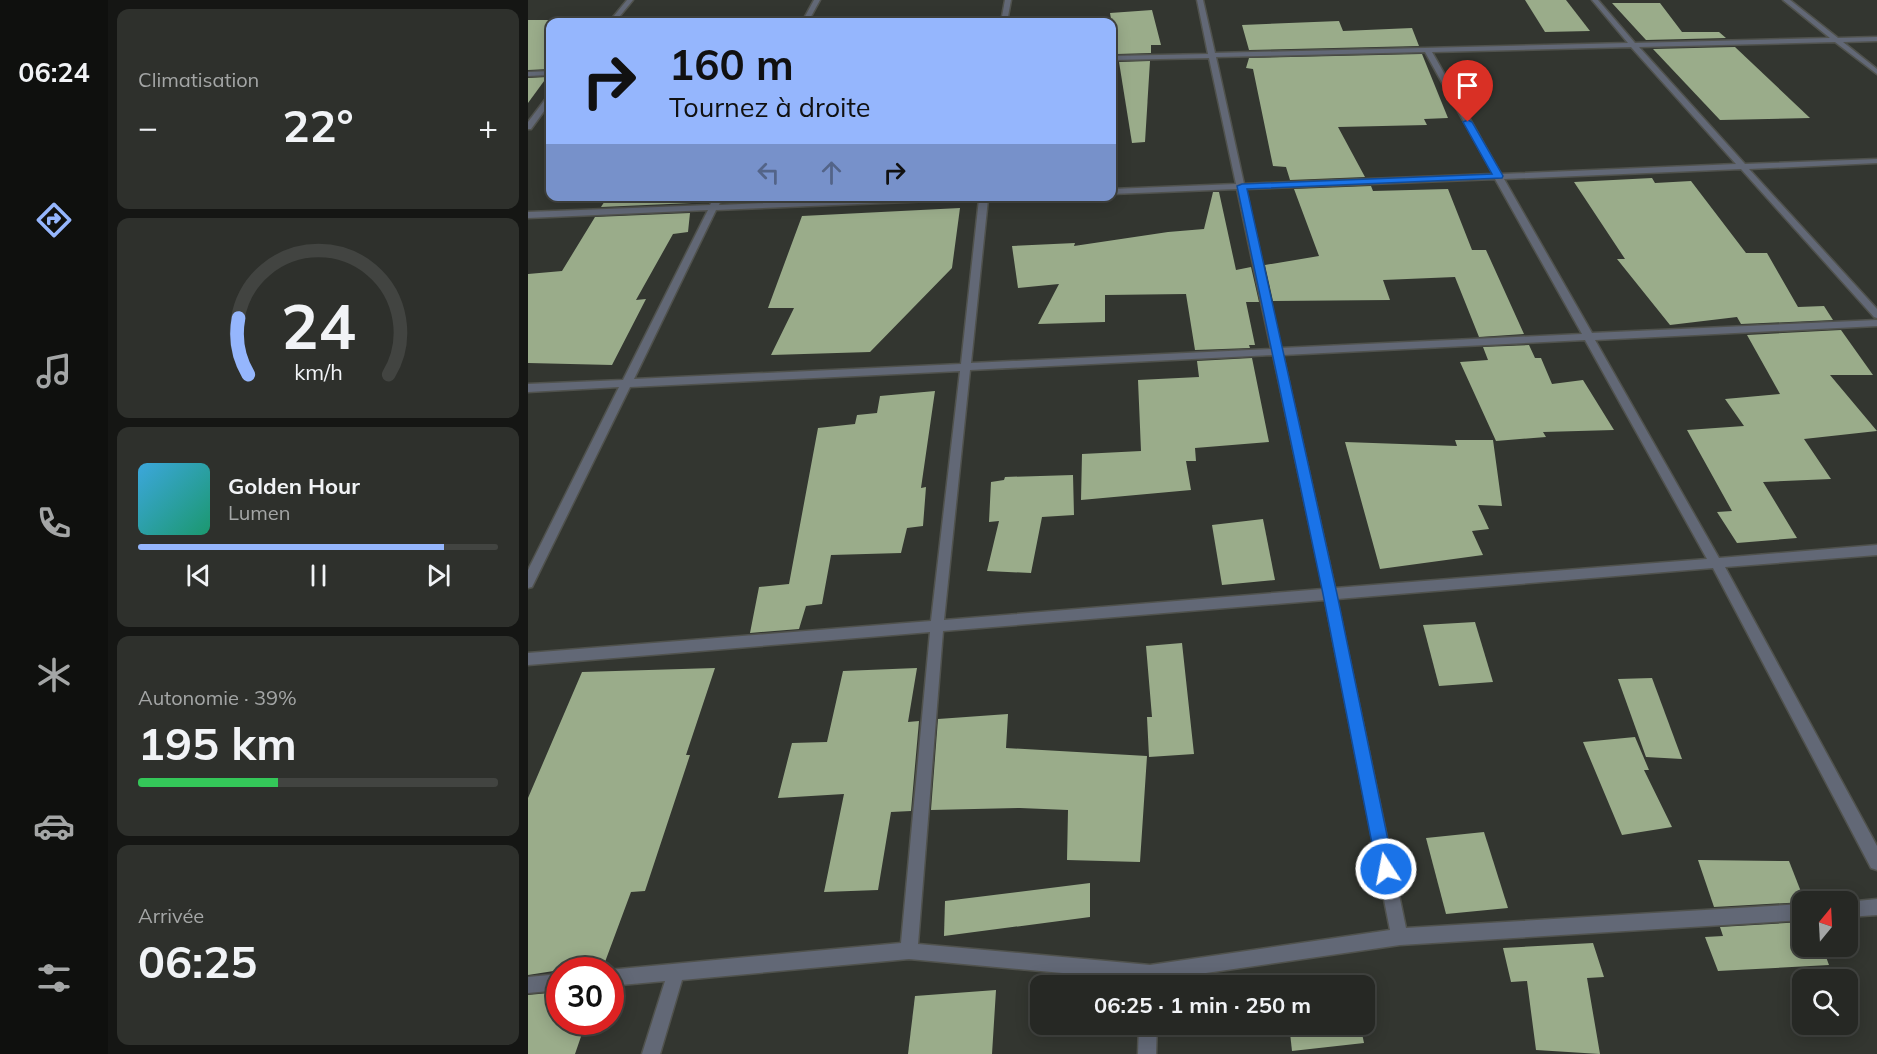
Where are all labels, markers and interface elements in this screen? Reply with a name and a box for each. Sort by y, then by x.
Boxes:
text: 160 m [669,38,794,91]
icon: right [570,42,648,120]
text: 06:24 [18,55,90,89]
pin [1442,60,1493,122]
text: Climatisation [138,67,259,92]
icon: arrive [1451,69,1484,102]
text: Tournez à droite [669,90,870,124]
text: 22° [282,97,354,153]
text: − [138,106,158,147]
text: + [478,106,498,147]
icon: left [752,156,785,189]
icon: ahead [815,156,848,189]
icon: right [878,156,911,189]
icon: directions [33,199,75,241]
text: 24 [281,286,355,365]
icon: music [33,350,75,392]
text: km/h [294,358,342,385]
text: Golden Hour [228,472,360,500]
text: Lumen [228,500,290,525]
icon: phone [33,502,75,544]
icon: previous [182,559,215,592]
icon: pause [302,559,335,592]
icon: next [422,559,455,592]
icon: climate [33,654,75,696]
text: Autonomie · 39% [138,685,297,710]
text: 195 km [138,715,297,771]
icon: car [33,805,75,847]
position arrow [1354,837,1418,901]
north arrow [1792,891,1858,957]
map controls [1792,891,1858,1035]
text: Arrivée [138,903,204,928]
text: 06:25 [138,933,257,989]
icon: filters [33,957,75,999]
speed limit sign: 30 [546,957,624,1035]
button: search [1792,969,1858,1035]
text: 06:25 · 1 min · 250 m [1094,991,1311,1019]

